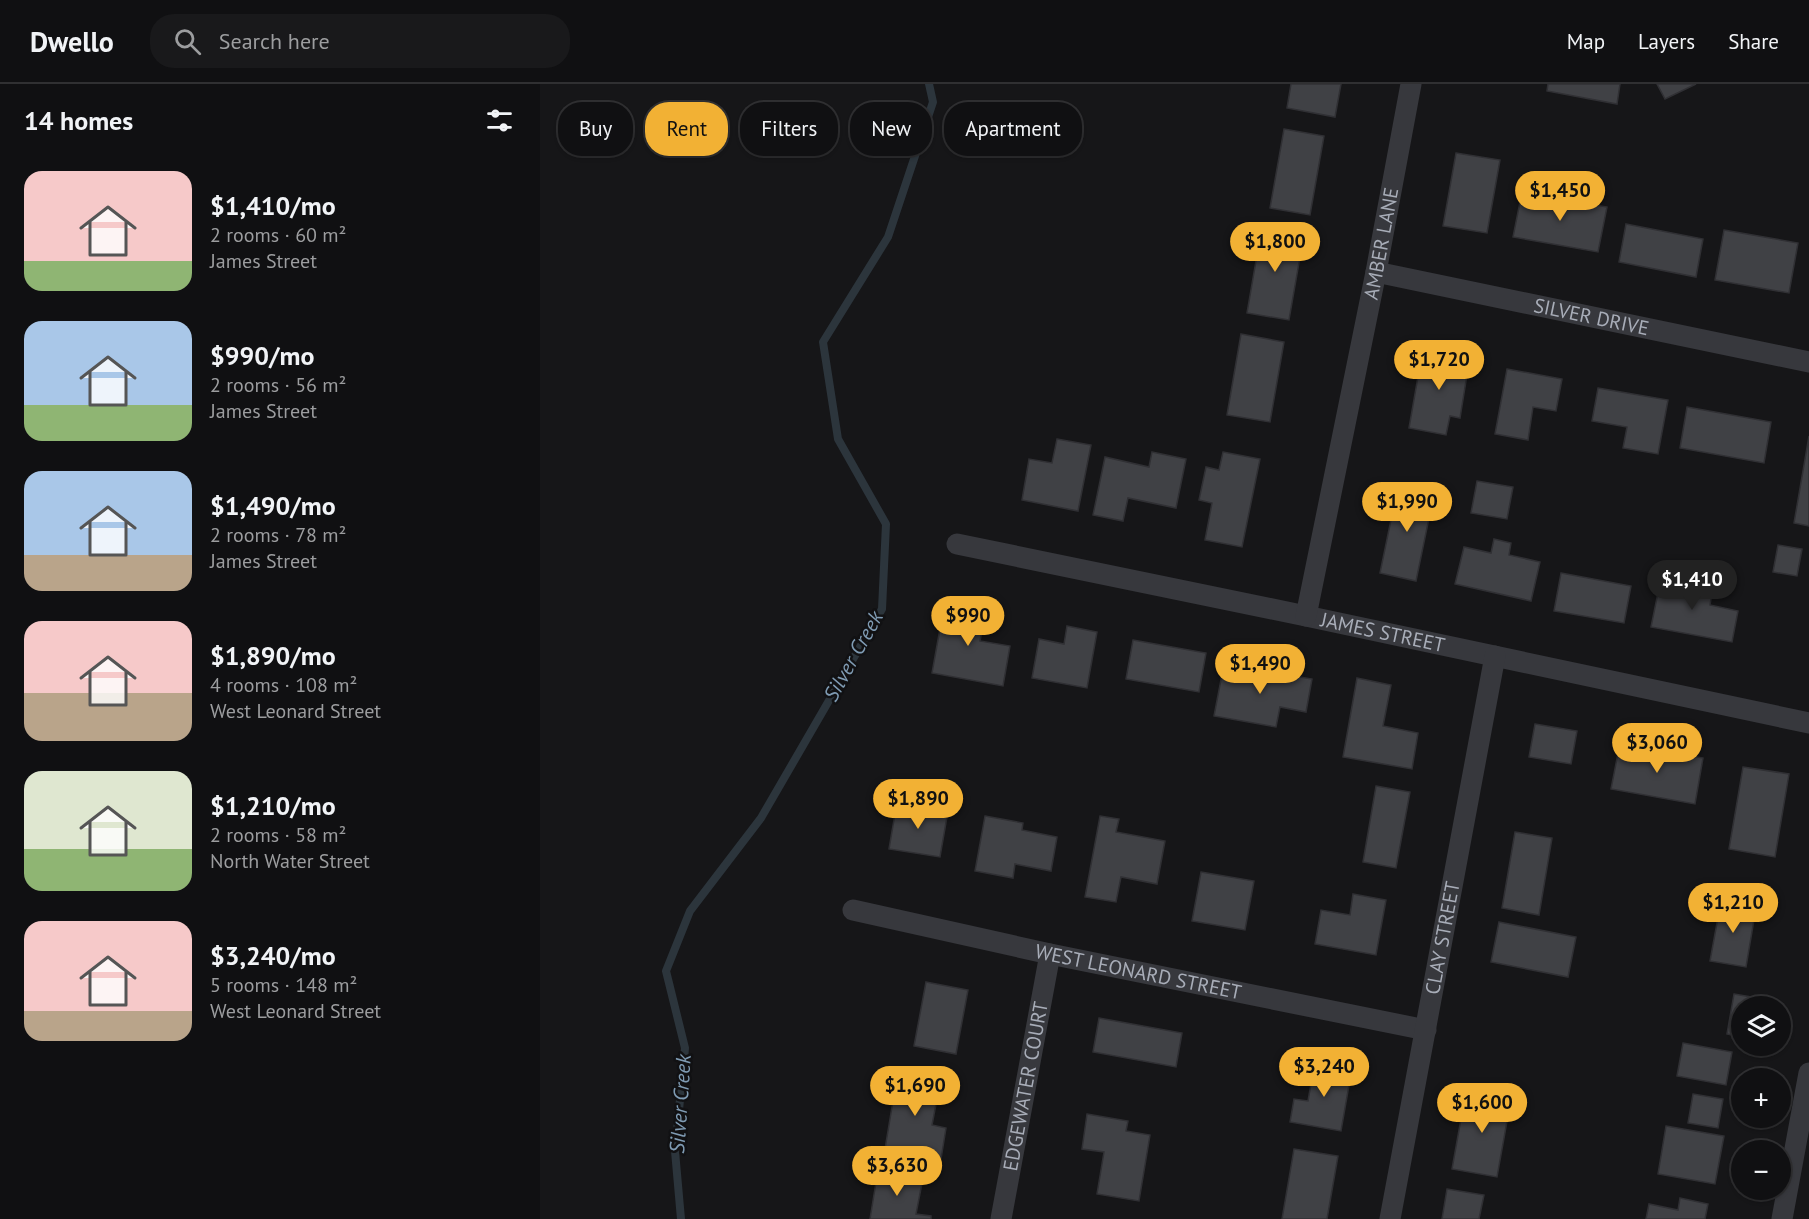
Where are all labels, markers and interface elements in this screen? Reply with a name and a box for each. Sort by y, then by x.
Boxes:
search box [150,14,570,68]
text: Dwello [30,23,114,60]
icon: search [171,25,204,58]
text: Search here [219,27,330,55]
text: Map [1567,28,1605,55]
text: Layers [1638,28,1695,55]
text: Share [1728,28,1779,55]
chip: Buy [558,102,633,156]
chip: Rent [645,102,728,156]
chip: Filters [740,102,838,156]
chip: New [850,102,932,156]
chip: Apartment [944,102,1082,156]
text: 14 homes [24,104,133,137]
icon: filters [483,104,516,137]
pin: $1,450 [1511,171,1609,222]
text: $1,450 [1529,177,1591,203]
street label: AMBER LANE [1358,185,1404,302]
text: $1,410/mo [210,189,336,222]
icon: home [72,195,144,267]
text: 2 rooms · 60 m² [210,222,346,248]
pin: $1,800 [1226,222,1324,273]
text: $1,800 [1244,228,1306,254]
text: James Street [210,248,317,274]
street label: SILVER DRIVE [1531,292,1651,341]
text: $990/mo [210,339,314,372]
pin: $1,720 [1390,340,1488,391]
icon: home [72,345,144,417]
text: $1,720 [1408,346,1470,372]
text: 2 rooms · 56 m² [210,372,346,398]
text: James Street [210,398,317,424]
pin: $1,990 [1358,482,1456,533]
text: $1,990 [1376,488,1438,514]
text: $1,490/mo [210,489,336,522]
icon: home [72,495,144,567]
text: 2 rooms · 78 m² [210,522,346,548]
text: James Street [210,548,317,574]
pin: $1,410 [1643,560,1741,611]
text: $1,410 [1661,566,1723,592]
pin: $990 [932,596,1004,647]
text: $990 [945,602,991,628]
water label: Silver Creek [817,605,890,706]
street label: JAMES STREET [1317,606,1447,658]
text: $1,890/mo [210,639,336,672]
pin: $1,490 [1211,644,1309,695]
icon: home [72,645,144,717]
text: $1,490 [1229,650,1291,676]
text: 4 rooms · 108 m² [210,672,357,698]
text: West Leonard Street [210,698,381,724]
pin: $3,060 [1608,723,1706,774]
text: $3,060 [1626,729,1688,755]
pin: $1,890 [869,779,967,830]
text: $1,890 [887,785,949,811]
text: $1,210/mo [210,789,336,822]
icon: home [72,795,144,867]
text: 2 rooms · 58 m² [210,822,346,848]
text: North Water Street [210,848,370,874]
street label: CLAY STREET [1419,879,1466,996]
pin: $1,210 [1684,883,1782,934]
text: $1,210 [1702,889,1764,915]
street label: WEST LEONARD STREET [1033,938,1244,1005]
text: $3,240/mo [210,939,336,972]
icon: home [72,945,144,1017]
text: 5 rooms · 148 m² [210,972,357,998]
map controls [1731,996,1791,1200]
button: layers [1731,996,1791,1056]
text: West Leonard Street [210,998,381,1024]
street label: EDGEWATER COURT [997,999,1054,1173]
pin: $3,240 [1275,1047,1373,1098]
water label: Silver Creek [663,1052,697,1155]
text: $3,240 [1293,1053,1355,1079]
pin: $1,690 [866,1066,964,1117]
button: + [1731,1068,1791,1128]
text: $1,690 [884,1072,946,1098]
pin: $1,600 [1433,1083,1531,1134]
text: $1,600 [1451,1089,1513,1115]
button: − [1731,1140,1791,1200]
pin: $3,630 [848,1146,946,1197]
text: $3,630 [866,1152,928,1178]

